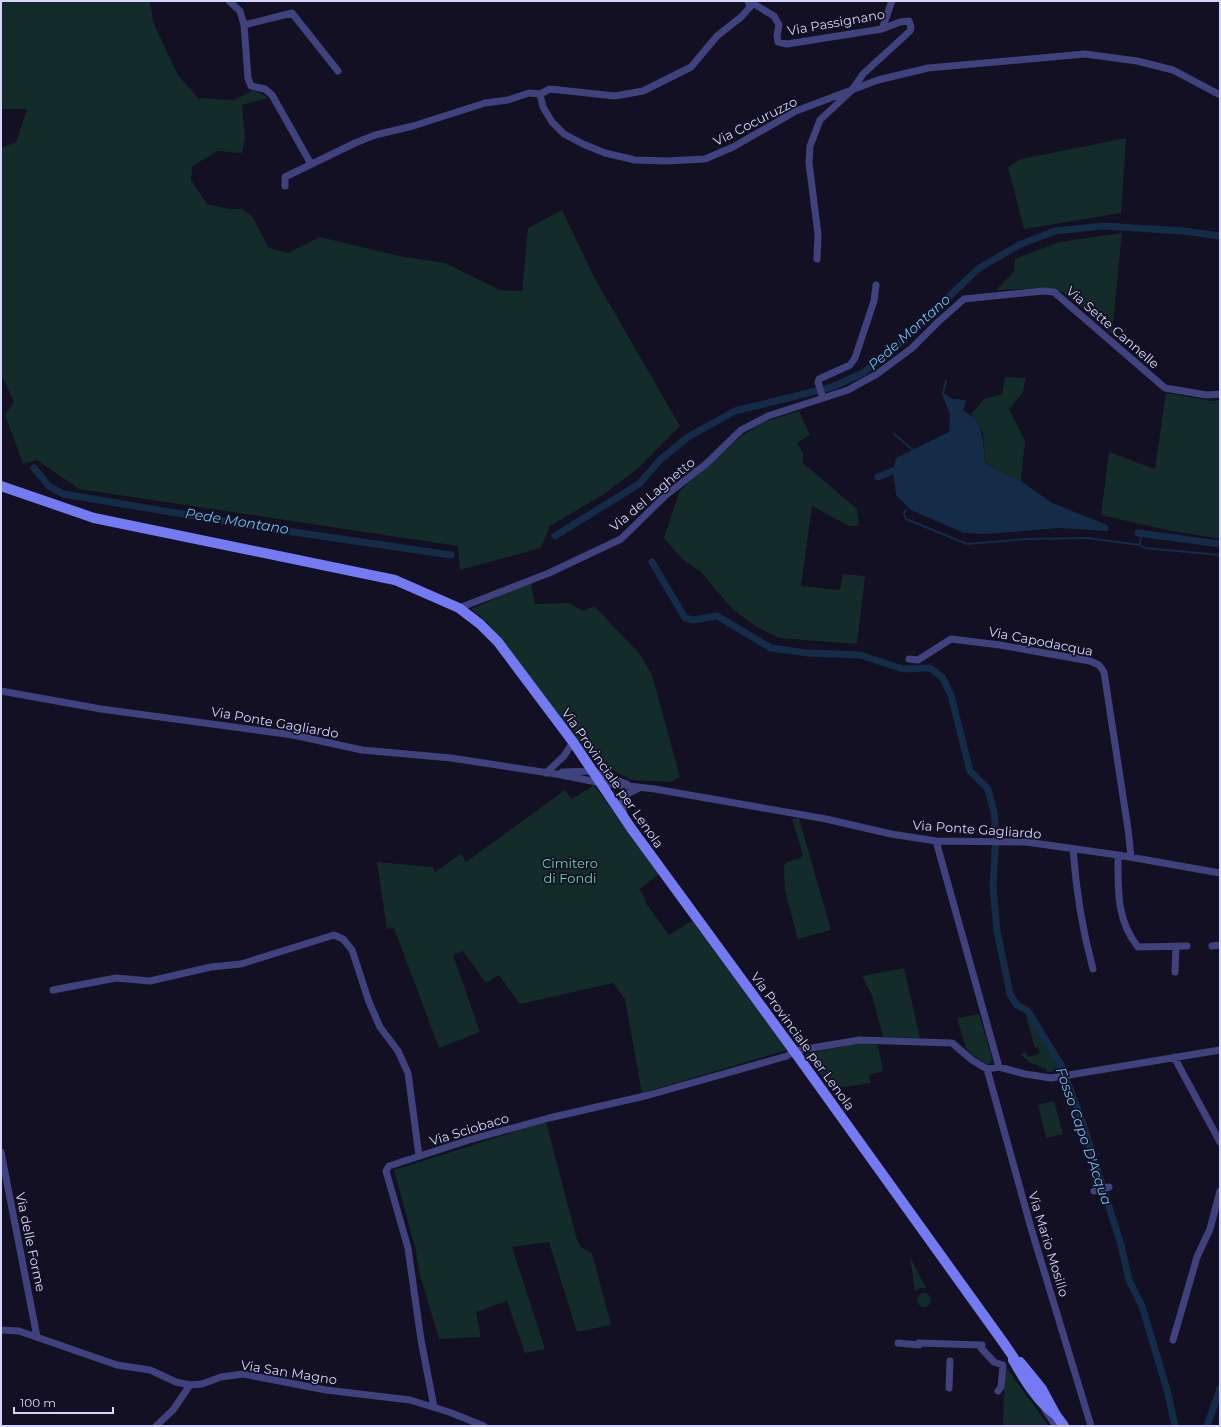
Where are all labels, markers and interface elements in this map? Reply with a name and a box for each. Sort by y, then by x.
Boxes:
street label: Via Passignano [786,6,886,38]
street label: Via Cocuruzzo [710,93,800,149]
street label: Via Sette Cannelle [1063,282,1163,372]
water label: Pede Montano [864,290,954,374]
street label: Via del Laghetto [606,454,698,534]
water label: Pede Montano [184,504,290,538]
street label: Via Capodacqua [987,623,1095,659]
street label: Via Ponte Gagliardo [210,703,340,741]
street label: Via Provinciale per Lenola [559,705,667,851]
street label: Via Ponte Gagliardo [912,817,1042,841]
park label: Cimitero di Fondi [542,855,598,886]
street label: Via Provinciale per Lenola [748,969,858,1113]
water label: Fosso Capo D'Acqua [1052,1065,1116,1207]
street label: Via Sciobaco [427,1109,511,1149]
street label: Via Mario Mosillo [1025,1189,1073,1299]
street label: Via delle Forme [13,1191,49,1293]
street label: Via San Magno [240,1356,338,1388]
scale bar [14,1389,113,1415]
text: 100 m [20,1395,56,1410]

